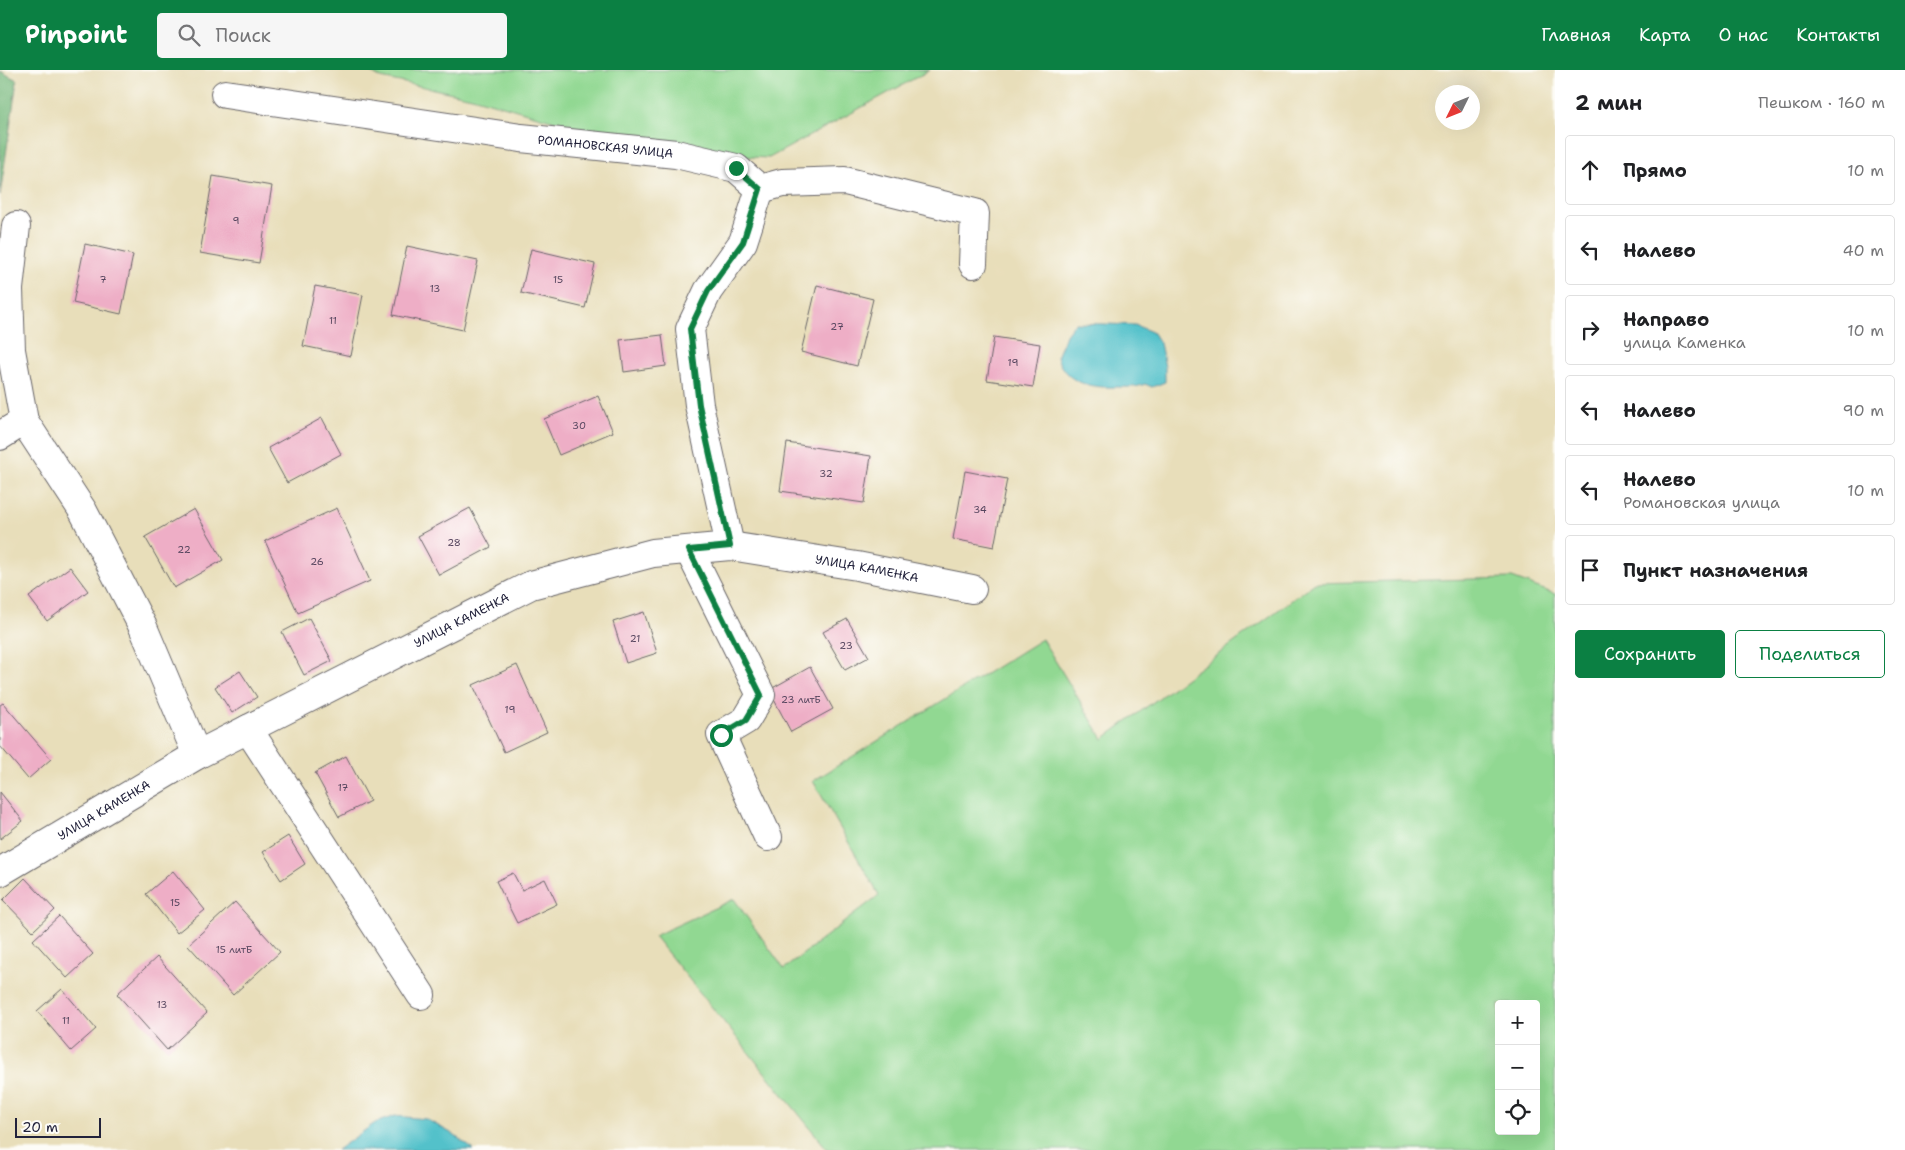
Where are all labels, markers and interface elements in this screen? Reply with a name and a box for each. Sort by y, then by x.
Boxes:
search box [157,13,507,58]
text: Pinpoint [25,19,127,51]
icon: search [175,21,203,49]
text: Поиск [215,23,271,48]
text: Главная [1541,23,1611,47]
text: Карта [1639,23,1691,47]
text: О нас [1719,23,1768,47]
text: Контакты [1796,23,1880,47]
north arrow [1435,85,1480,130]
text: 2 мин [1575,89,1642,117]
text: Пешком · 160 m [1758,92,1885,113]
street label: РОМАНОВСКАЯ УЛИЦА [537,132,674,162]
icon: ahead [1576,156,1604,184]
route end [725,157,748,180]
text: Прямо [1623,158,1687,183]
text: 10 m [1847,160,1884,181]
house number: 9 [233,214,240,227]
icon: left [1576,236,1604,264]
text: Налево [1623,238,1696,263]
text: 40 m [1842,240,1884,261]
house number: 7 [100,273,107,286]
house number: 15 [553,273,563,286]
house number: 13 [430,282,440,295]
text: Направо [1623,307,1709,332]
house number: 11 [329,314,337,327]
icon: right [1576,316,1604,344]
house number: 27 [830,320,844,333]
text: 10 m [1847,320,1884,341]
text: улица Каменка [1623,332,1746,353]
house number: 19 [1008,356,1018,369]
icon: left [1576,396,1604,424]
text: Налево [1623,398,1696,423]
text: 90 m [1843,400,1884,421]
house number: 30 [572,419,586,432]
house number: 32 [819,467,833,480]
text: Налево [1623,467,1696,492]
icon: left [1576,476,1604,504]
text: 10 m [1847,480,1884,501]
text: Романовская улица [1623,492,1780,513]
house number: 34 [973,503,987,516]
house number: 28 [447,536,461,549]
house number: 22 [177,543,191,556]
street label: УЛИЦА КАМЕНКА [814,552,920,586]
house number: 26 [310,555,324,568]
icon: arrive [1576,556,1604,584]
text: Пункт назначения [1623,558,1808,583]
street label: УЛИЦА КАМЕНКА [411,589,512,651]
button: Сохранить [1575,630,1725,678]
button: Поделиться [1735,630,1885,678]
house number: 21 [630,632,640,645]
house number: 23 [839,639,853,652]
house number: 23 литБ [781,693,821,706]
house number: 19 [505,703,515,716]
route start [710,724,733,747]
street label: УЛИЦА КАМЕНКА [55,776,153,844]
house number: 17 [338,781,348,794]
house number: 15 [170,896,180,909]
house number: 15 литБ [216,943,252,956]
house number: 13 [157,998,167,1011]
map controls [1495,1000,1540,1135]
button: + [1495,1000,1540,1045]
house number: 11 [62,1014,70,1027]
button: − [1495,1045,1540,1090]
button: locate [1495,1090,1540,1135]
scale bar [15,1115,101,1138]
text: 20 m [22,1118,58,1136]

